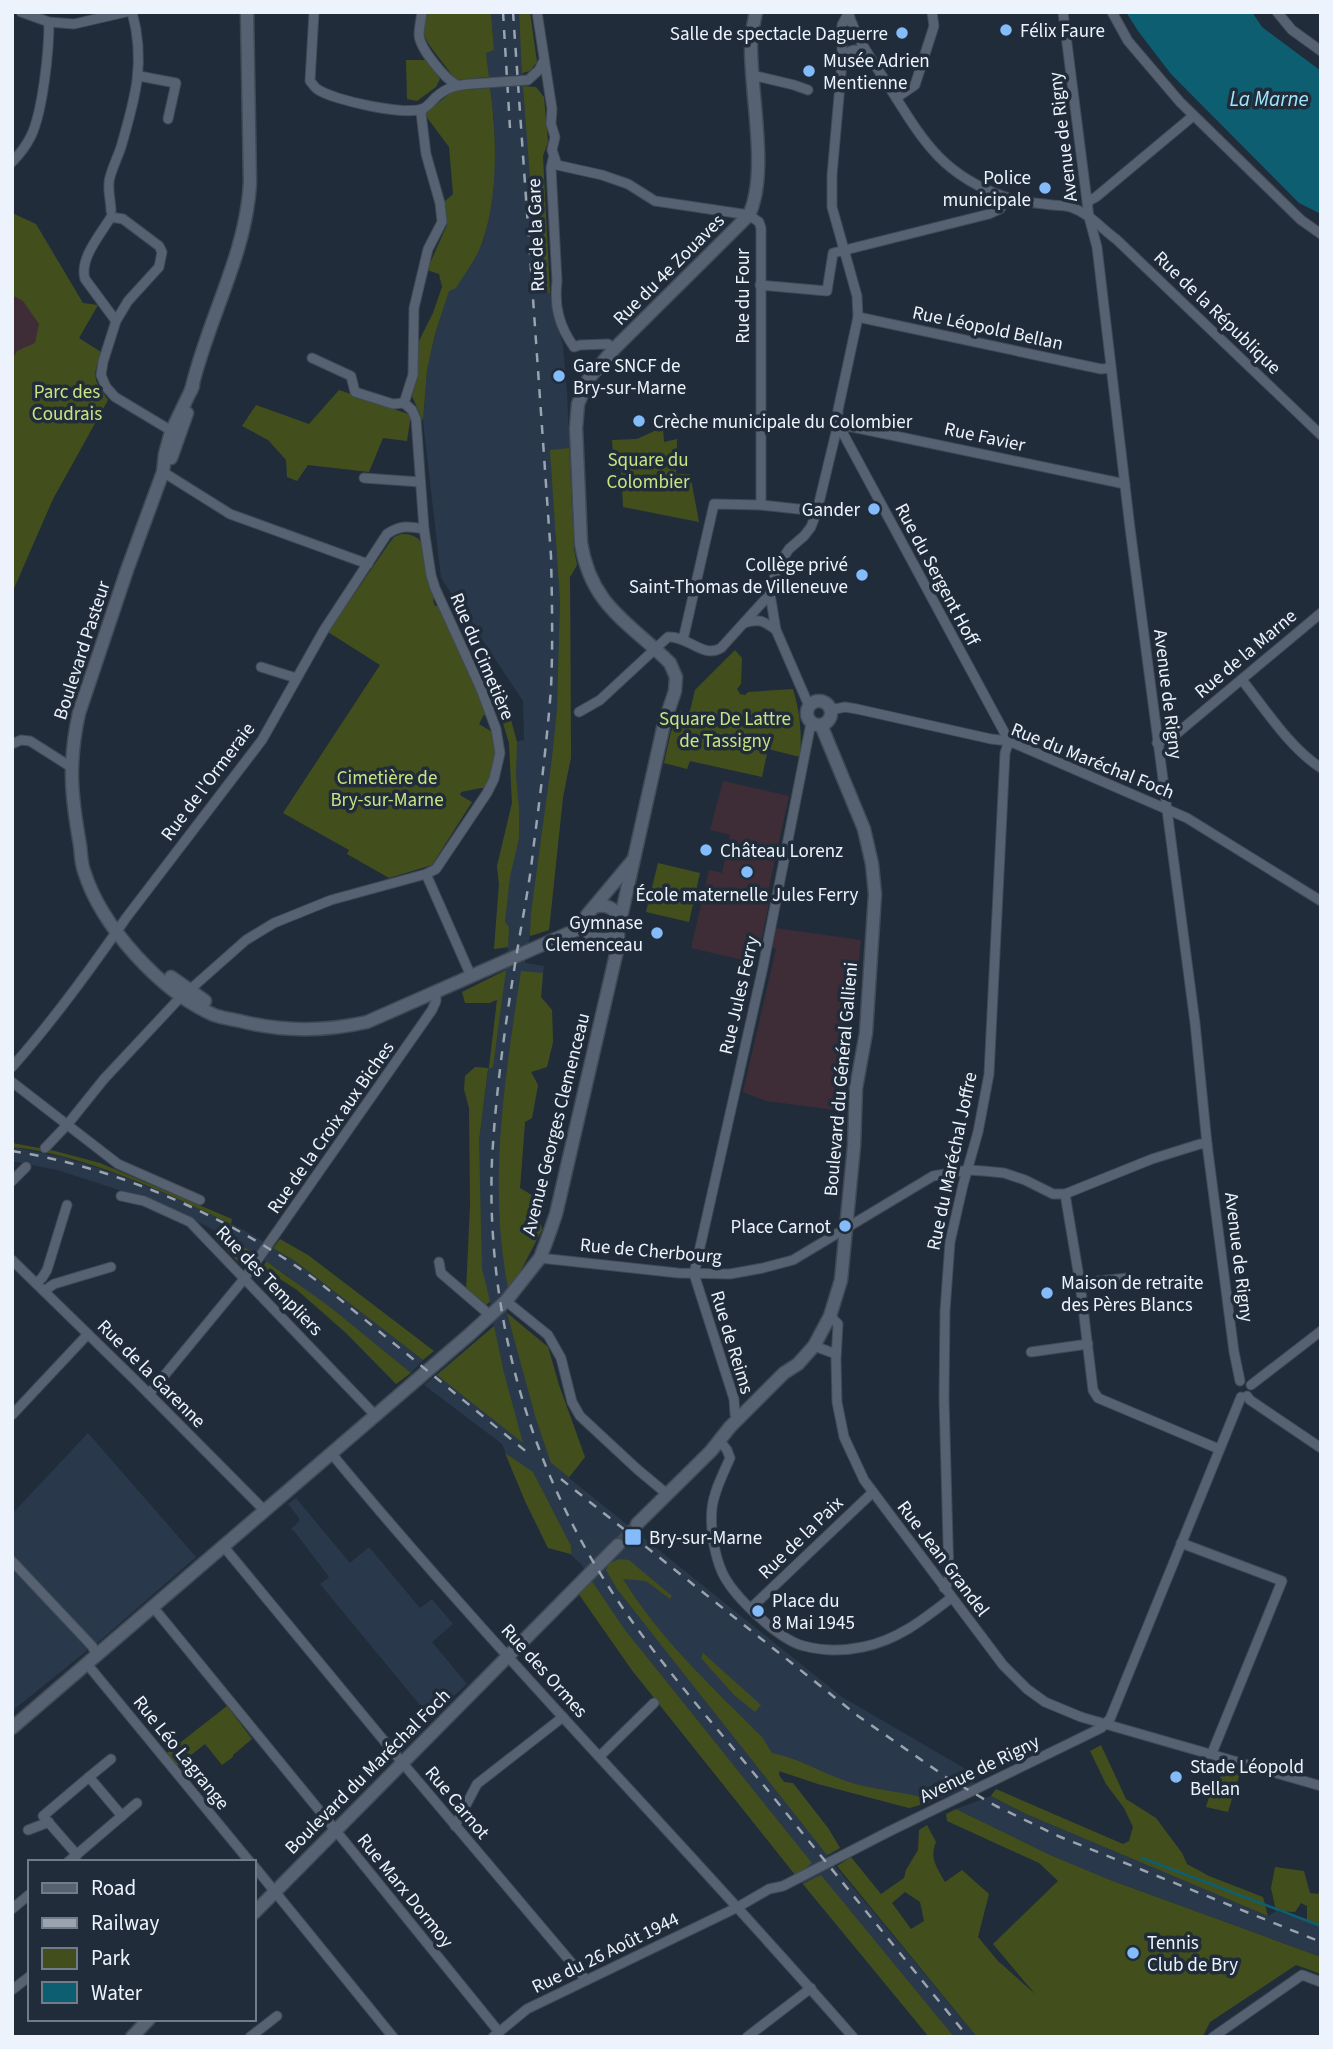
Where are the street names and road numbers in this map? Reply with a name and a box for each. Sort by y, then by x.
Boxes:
street label: Avenue de Rigny [1042,70,1085,203]
street label: Rue de la Gare [521,178,552,292]
street label: Rue du 4e Zouaves [607,208,731,332]
street label: Rue de la République [1147,245,1287,381]
street label: Rue du Four [730,248,757,344]
street label: Rue Léopold Bellan [910,299,1066,358]
street label: Rue Favier [942,416,1028,459]
street label: Rue du Sergent Hoff [888,499,986,652]
street label: Boulevard Pasteur [47,577,118,723]
street label: Rue du Cimetière [443,589,521,724]
street label: Rue de la Marne [1189,603,1303,705]
street label: Avenue de Rigny [1146,628,1189,761]
street label: Rue du Maréchal Foch [1007,716,1178,806]
street label: Rue de l'Ormeraie [155,717,262,847]
street label: Rue Jules Ferry [713,933,766,1057]
street label: Boulevard du Général Gallieni [818,961,865,1197]
street label: Avenue Georges Clemenceau [516,1010,597,1239]
street label: Rue de la Croix aux Biches [261,1036,401,1220]
street label: Rue du Maréchal Joffre [920,1070,985,1253]
street label: Avenue de Rigny [1217,1191,1260,1324]
street label: Rue des Templiers [209,1220,329,1342]
street label: Rue de Cherbourg [579,1232,723,1271]
street label: Rue de Reims [703,1288,760,1397]
street label: Rue de la Garenne [91,1314,211,1434]
street label: Rue de la Paix [752,1490,850,1586]
street label: Rue Jean Grandel [890,1495,996,1623]
street label: Rue des Ormes [494,1618,594,1724]
street label: Boulevard du Maréchal Foch [279,1683,457,1861]
street label: Rue Léo Lagrange [126,1690,235,1816]
street label: Avenue de Rigny [915,1729,1044,1810]
street label: Rue Carnot [418,1761,496,1846]
street label: Rue Marx Dormoy [350,1828,459,1954]
street label: Rue du 26 Août 1944 [528,1906,684,2001]

